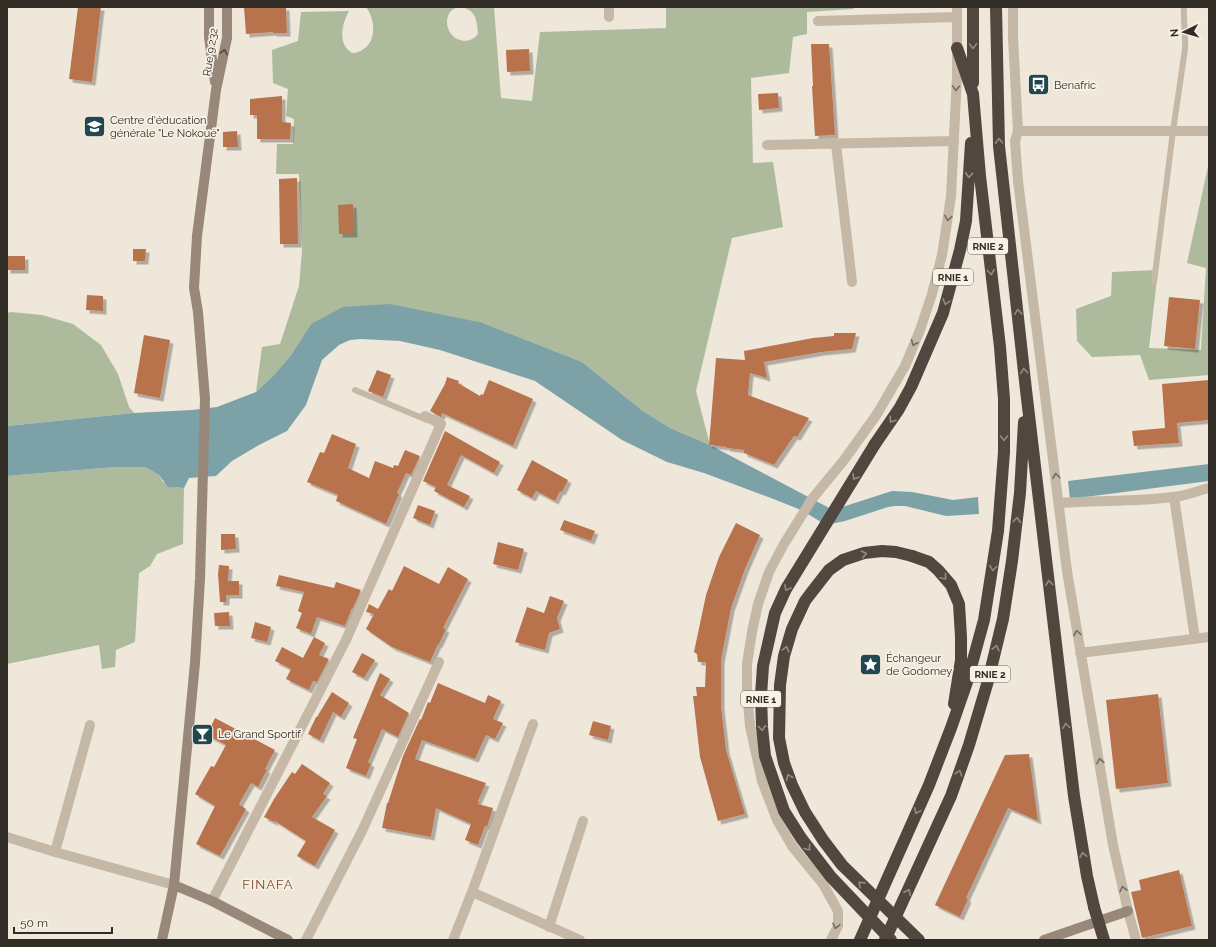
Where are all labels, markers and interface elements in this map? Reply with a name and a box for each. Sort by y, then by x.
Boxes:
north arrow [1164,12,1204,52]
street label: Rue 9.232 [200,27,221,77]
text: N [1168,28,1181,38]
one-way arrow [969,43,977,49]
one-way arrow [219,48,227,55]
bus stop icon: Benafric [1025,72,1051,98]
place label: Benafric [1054,79,1096,92]
one-way arrow [952,85,961,91]
school or university icon: Centre d'éducation générale "Le Nokoué" [82,113,108,139]
place label: Centre d'éducation générale "Le Nokoué" [110,114,220,140]
one-way arrow [995,138,1004,144]
one-way arrow [965,172,974,178]
one-way arrow [944,215,953,221]
road number: RNIE 2 [968,238,1008,254]
road number: RNIE 1 [933,269,973,285]
one-way arrow [986,269,995,275]
one-way arrow [942,298,951,305]
one-way arrow [1013,309,1022,315]
one-way arrow [911,339,919,346]
one-way arrow [1019,368,1028,374]
one-way arrow [889,415,896,422]
one-way arrow [1000,435,1008,441]
one-way arrow [852,473,859,480]
one-way arrow [1052,473,1061,479]
one-way arrow [1012,517,1021,523]
one-way arrow [861,550,868,558]
one-way arrow [989,564,998,571]
one-way arrow [939,572,946,579]
one-way arrow [1045,580,1054,586]
one-way arrow [784,584,792,591]
one-way arrow [1073,630,1082,636]
one-way arrow [781,645,790,652]
one-way arrow [991,645,999,651]
place icon: Échangeur de Godomey [858,651,884,677]
place label: Échangeur de Godomey [886,651,952,678]
road number: RNIE 2 [970,666,1010,682]
road number: RNIE 1 [741,691,781,707]
bar icon: Le Grand Sportif [190,721,216,747]
one-way arrow [1062,723,1071,729]
one-way arrow [758,725,767,731]
place label: Le Grand Sportif [218,728,301,741]
one-way arrow [1096,758,1105,764]
one-way arrow [954,769,963,776]
one-way arrow [786,773,794,780]
one-way arrow [914,807,922,814]
one-way arrow [803,843,810,850]
one-way arrow [1079,852,1088,858]
district label: FINAFA [242,877,294,892]
one-way arrow [858,881,866,889]
one-way arrow [1119,886,1127,892]
one-way arrow [903,889,911,896]
scale bar [14,909,112,935]
text: 50 m [20,916,48,930]
one-way arrow [833,923,841,929]

